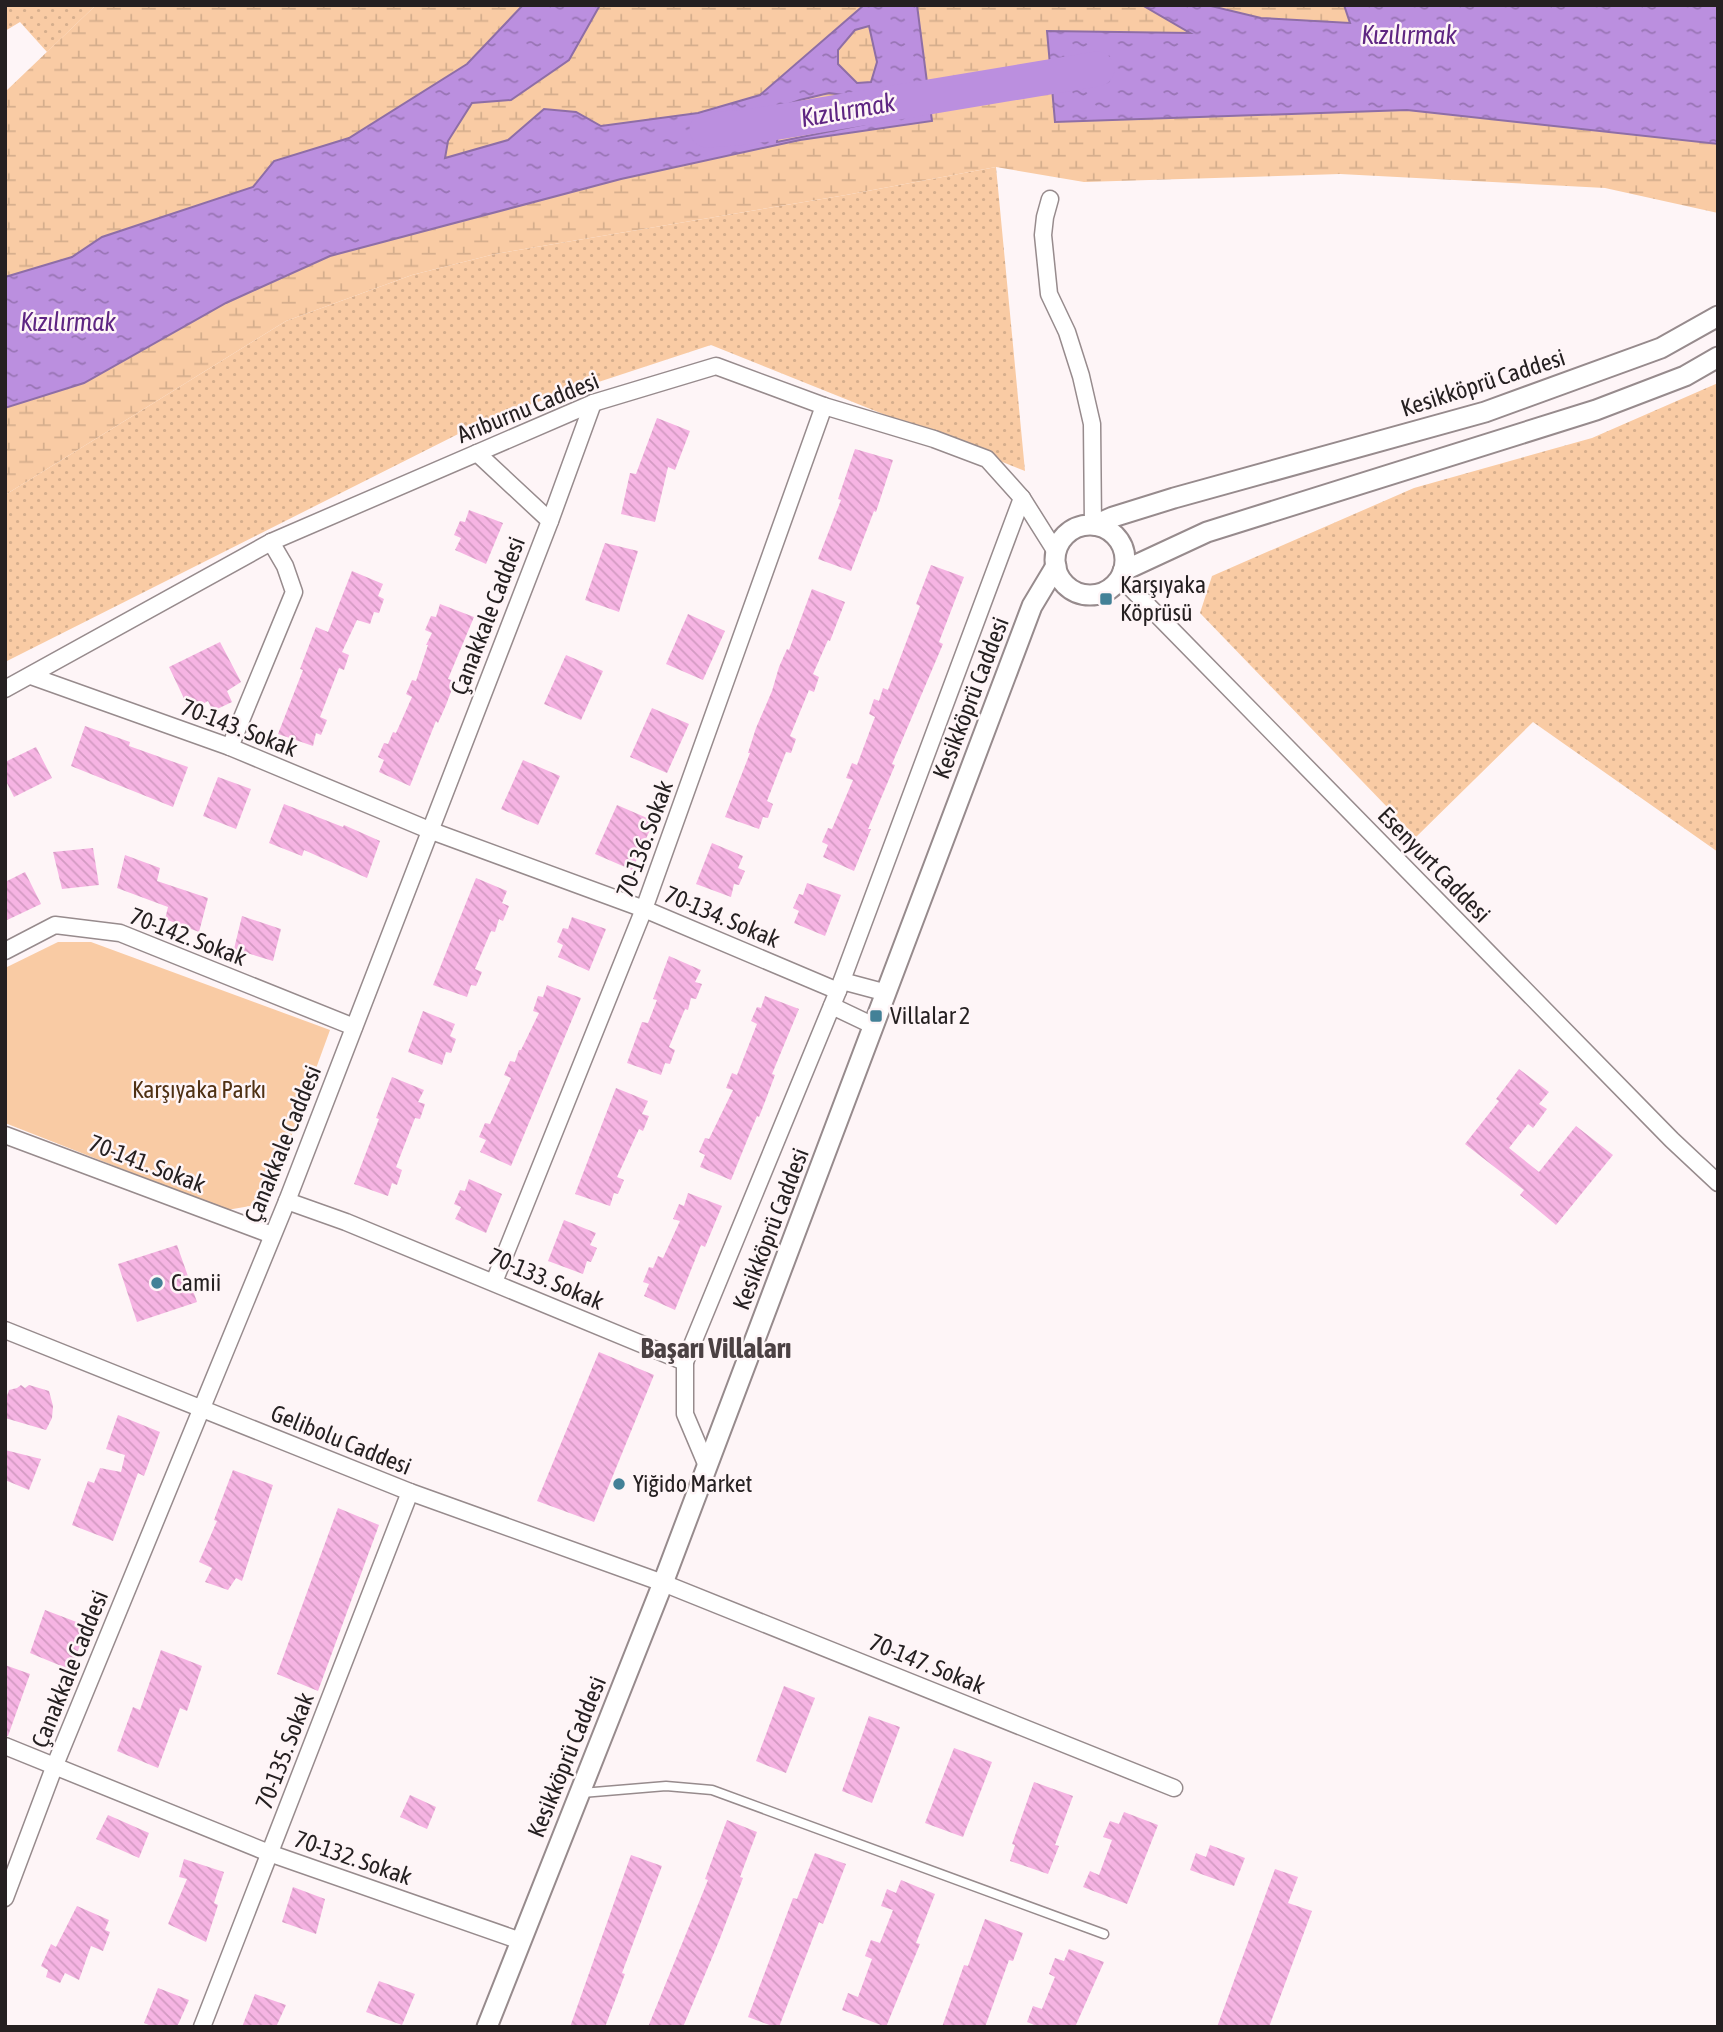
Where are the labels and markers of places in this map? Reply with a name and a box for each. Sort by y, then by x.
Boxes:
place label: Karşıyaka Köprüsü [1120,571,1206,626]
marker: Karşıyaka Köprüsü [1098,591,1114,607]
place label: Villalar 2 [890,1002,970,1029]
marker: Villalar 2 [868,1008,884,1024]
place label: Camii [171,1269,221,1296]
marker: Camii [149,1275,165,1291]
place label: Yiğido Market [633,1470,753,1497]
marker: Yiğido Market [611,1476,627,1492]

